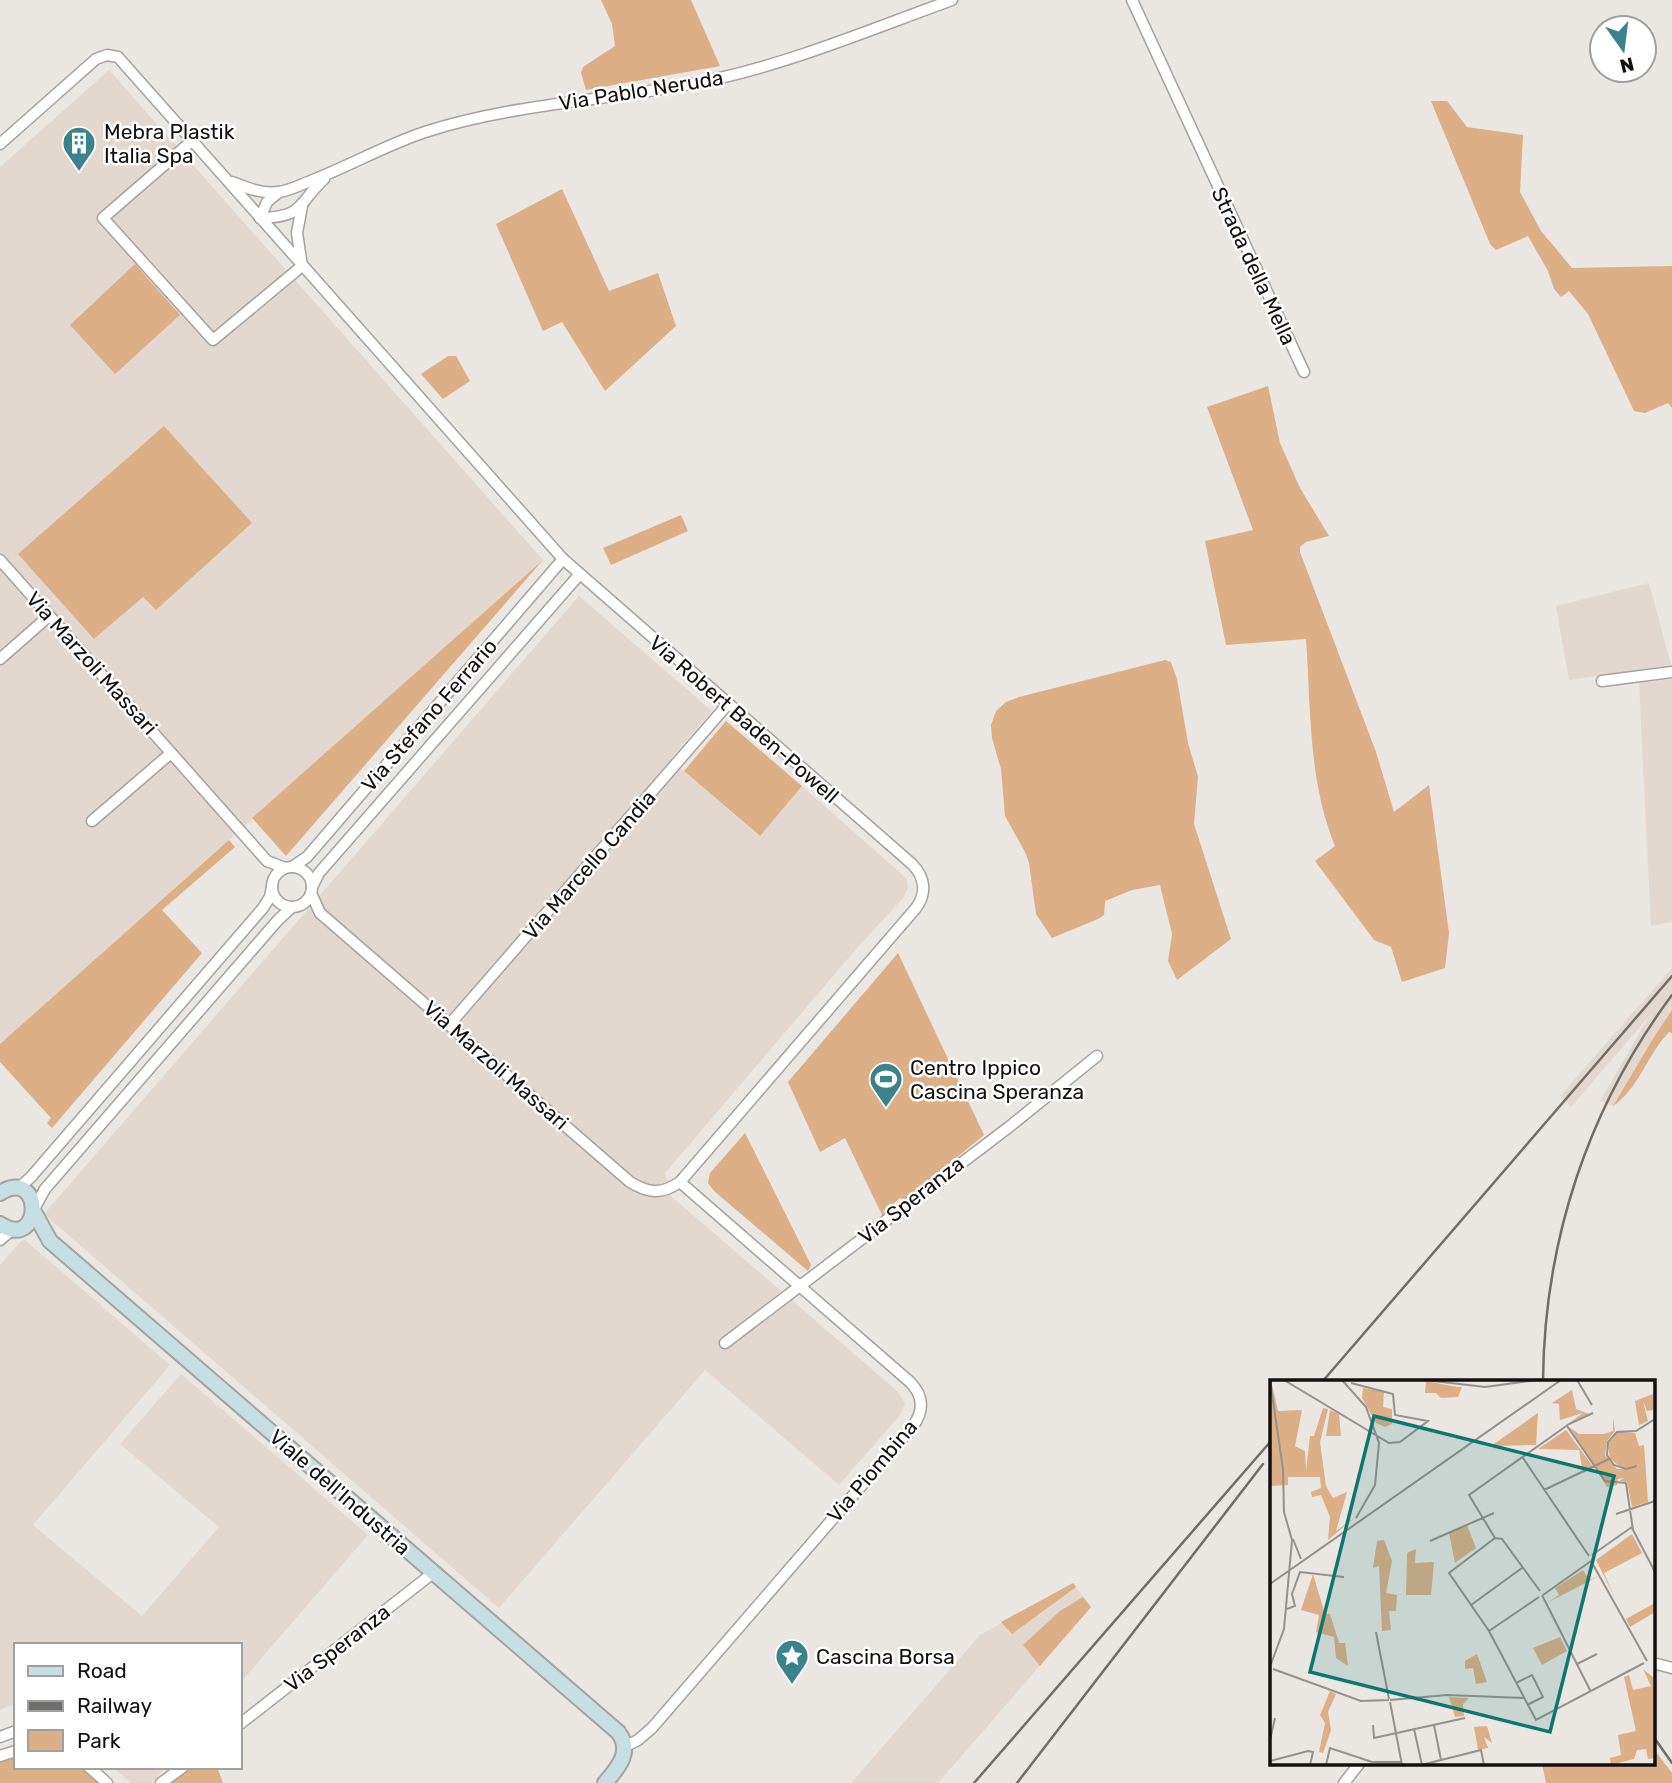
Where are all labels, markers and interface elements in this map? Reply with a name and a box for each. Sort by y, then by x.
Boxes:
north arrow [1588,14,1658,84]
text: N [1618,52,1636,78]
street label: Via Pablo Neruda [557,65,725,115]
place label: Mebra Plastik Italia Spa [104,119,235,168]
building icon: Mebra Plastik Italia Spa [60,124,98,173]
street label: Strada della Mella [1206,183,1302,349]
street label: Via Marzoli Massari [21,586,163,740]
street label: Via Robert Baden-Powell [644,630,844,808]
street label: Via Stefano Ferrario [356,634,502,796]
street label: Via Marcello Candia [517,785,661,945]
street label: Via Marzoli Massari [418,995,574,1135]
place label: Centro Ippico Cascina Speranza [910,1055,1084,1104]
sports icon: Centro Ippico Cascina Speranza [867,1060,905,1109]
street label: Via Speranza [853,1151,969,1249]
inset map [1270,1380,1654,1766]
street label: Via Piombina [822,1414,922,1528]
street label: Viale dell'Industria [264,1424,416,1560]
street label: Via Speranza [279,1599,395,1697]
place icon: Cascina Borsa [773,1637,811,1686]
legend [14,1643,242,1769]
place label: Cascina Borsa [816,1644,955,1669]
text: Road [77,1658,127,1683]
text: Railway [77,1693,152,1718]
text: Park [77,1728,121,1753]

